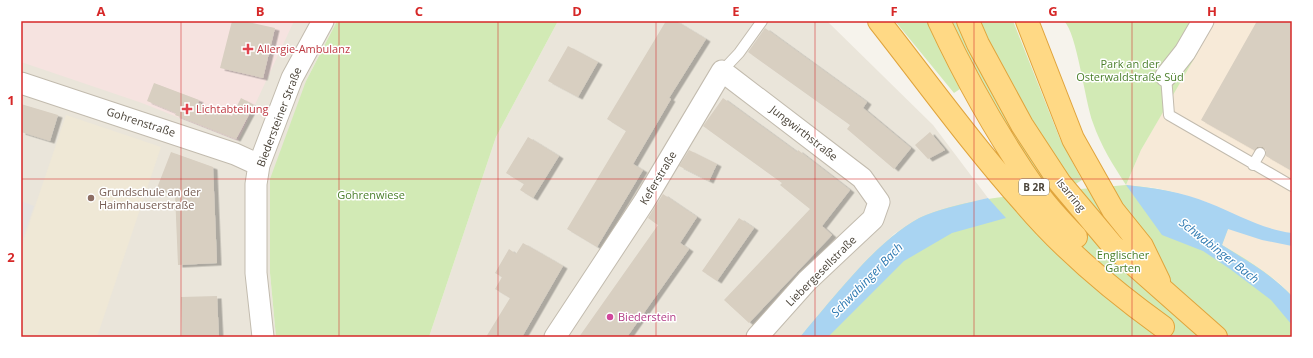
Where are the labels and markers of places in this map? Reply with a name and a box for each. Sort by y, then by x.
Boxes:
place label: Allergie-Ambulanz [257,41,350,56]
marker: Allergie-Ambulanz [242,43,254,55]
place label: Lichtabteilung [196,101,268,116]
marker: Lichtabteilung [181,103,193,115]
place label: Grundschule an der Haimhauserstraße [99,184,201,212]
marker: Grundschule an der Haimhauserstraße [86,193,96,203]
place label: Biederstein [618,309,676,324]
marker: Biederstein [605,312,615,322]

